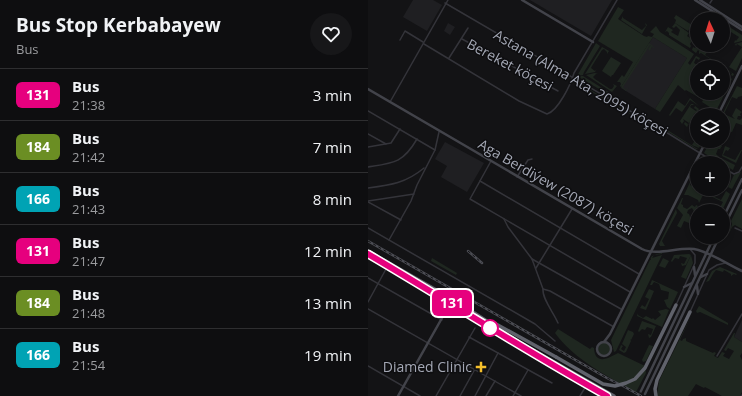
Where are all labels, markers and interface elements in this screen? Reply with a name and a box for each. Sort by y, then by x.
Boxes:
text: Bus Stop Kerbabayew [16,12,221,38]
north arrow [690,12,730,52]
map controls [690,12,730,244]
button: heart [310,13,352,55]
street label: Astana (Alma Ata, 2095) köçesi [491,25,672,140]
street label: Bereket köçesi [464,34,557,95]
text: Bus [16,40,39,58]
button: locate [690,60,730,100]
text: Bus [72,76,99,96]
text: 131 [26,85,50,104]
text: 3 min [313,85,352,105]
text: 21:38 [72,96,105,114]
button: layers [690,108,730,148]
text: Bus [72,128,99,148]
street label: Aga Berdiýew (2087) köçesi [475,134,637,239]
text: 184 [26,137,50,156]
text: 7 min [313,137,352,157]
text: 21:42 [72,148,105,166]
button: + [690,156,730,196]
text: Bus [72,180,99,200]
text: 166 [26,189,50,208]
text: 8 min [313,189,352,209]
text: 21:43 [72,200,105,218]
button: − [690,204,730,244]
text: Bus [72,232,99,252]
text: 131 [26,241,50,260]
text: 12 min [304,241,352,261]
text: 21:47 [72,252,105,270]
text: Bus [72,284,99,304]
line badge: 131 [429,290,475,316]
text: 184 [26,293,50,312]
text: 13 min [304,293,352,313]
text: 131 [440,293,464,312]
text: 21:48 [72,304,105,322]
unlabelled marker [481,319,499,337]
text: Bus [72,336,99,356]
text: 166 [26,345,50,364]
text: 19 min [304,345,352,365]
text: 21:54 [72,356,105,374]
place label: Diamed Clinic [383,357,472,376]
marker: Diamed Clinic [475,361,487,373]

